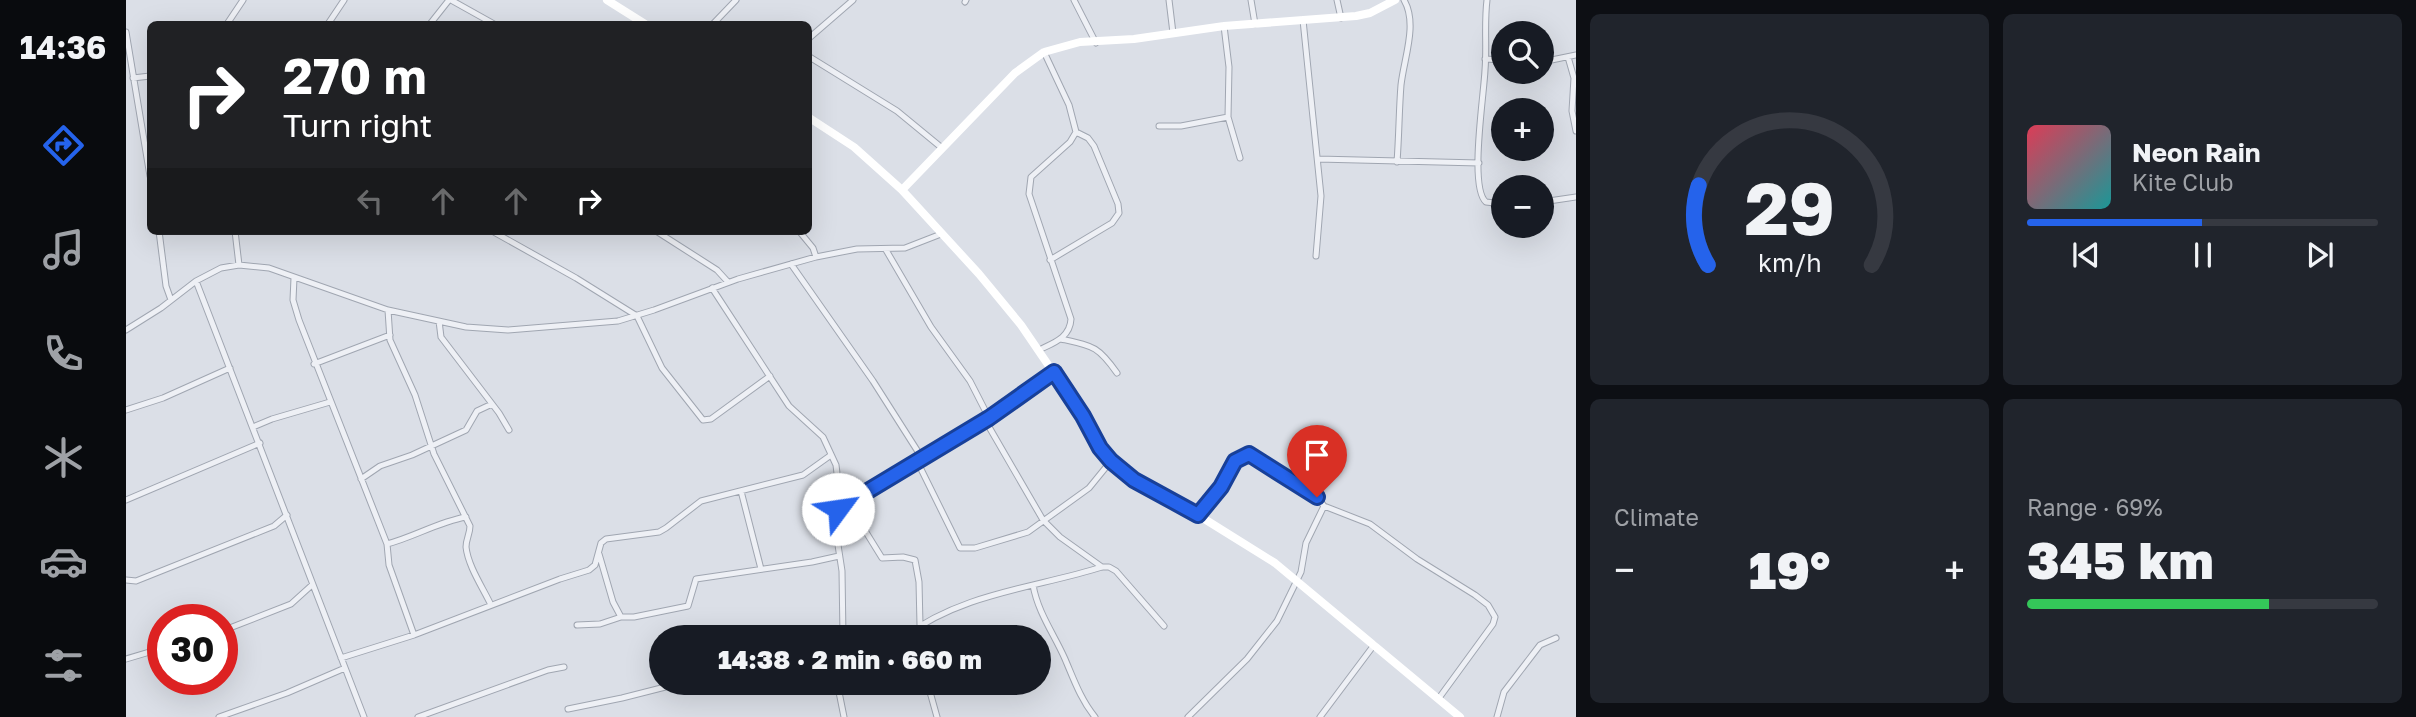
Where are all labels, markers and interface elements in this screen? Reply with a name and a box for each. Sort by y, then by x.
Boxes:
map controls [1491,21,1554,238]
button: search [1491,21,1554,84]
text: 14:36 [20,28,106,66]
text: 270 m [283,46,427,105]
icon: right [168,49,259,140]
button: + [1491,98,1554,161]
text: Turn right [283,106,432,144]
icon: directions [39,121,88,170]
text: Neon Rain [2132,137,2261,168]
text: 29 [1744,165,1835,252]
text: Kite Club [2132,168,2233,196]
button: − [1491,175,1554,238]
icon: left [351,182,389,220]
icon: ahead [424,182,462,220]
icon: ahead [497,182,535,220]
icon: right [570,182,608,220]
icon: music [39,225,88,274]
icon: previous [2067,236,2105,274]
icon: pause [2184,236,2222,274]
icon: next [2301,236,2339,274]
text: km/h [1758,247,1821,278]
icon: phone [39,329,88,378]
pin [1287,425,1347,497]
icon: climate [39,433,88,482]
icon: arrive [1298,436,1336,474]
position arrow [801,472,875,546]
text: Range · 69% [2027,493,2163,521]
text: Climate [1614,503,1699,531]
text: 345 km [2027,528,2214,590]
icon: car [39,537,88,586]
text: 19° [1749,538,1830,600]
text: − [1614,547,1635,592]
text: + [1944,547,1965,592]
speed limit sign: 30 [147,604,238,695]
icon: filters [39,641,88,690]
text: 14:38 · 2 min · 660 m [718,644,982,675]

